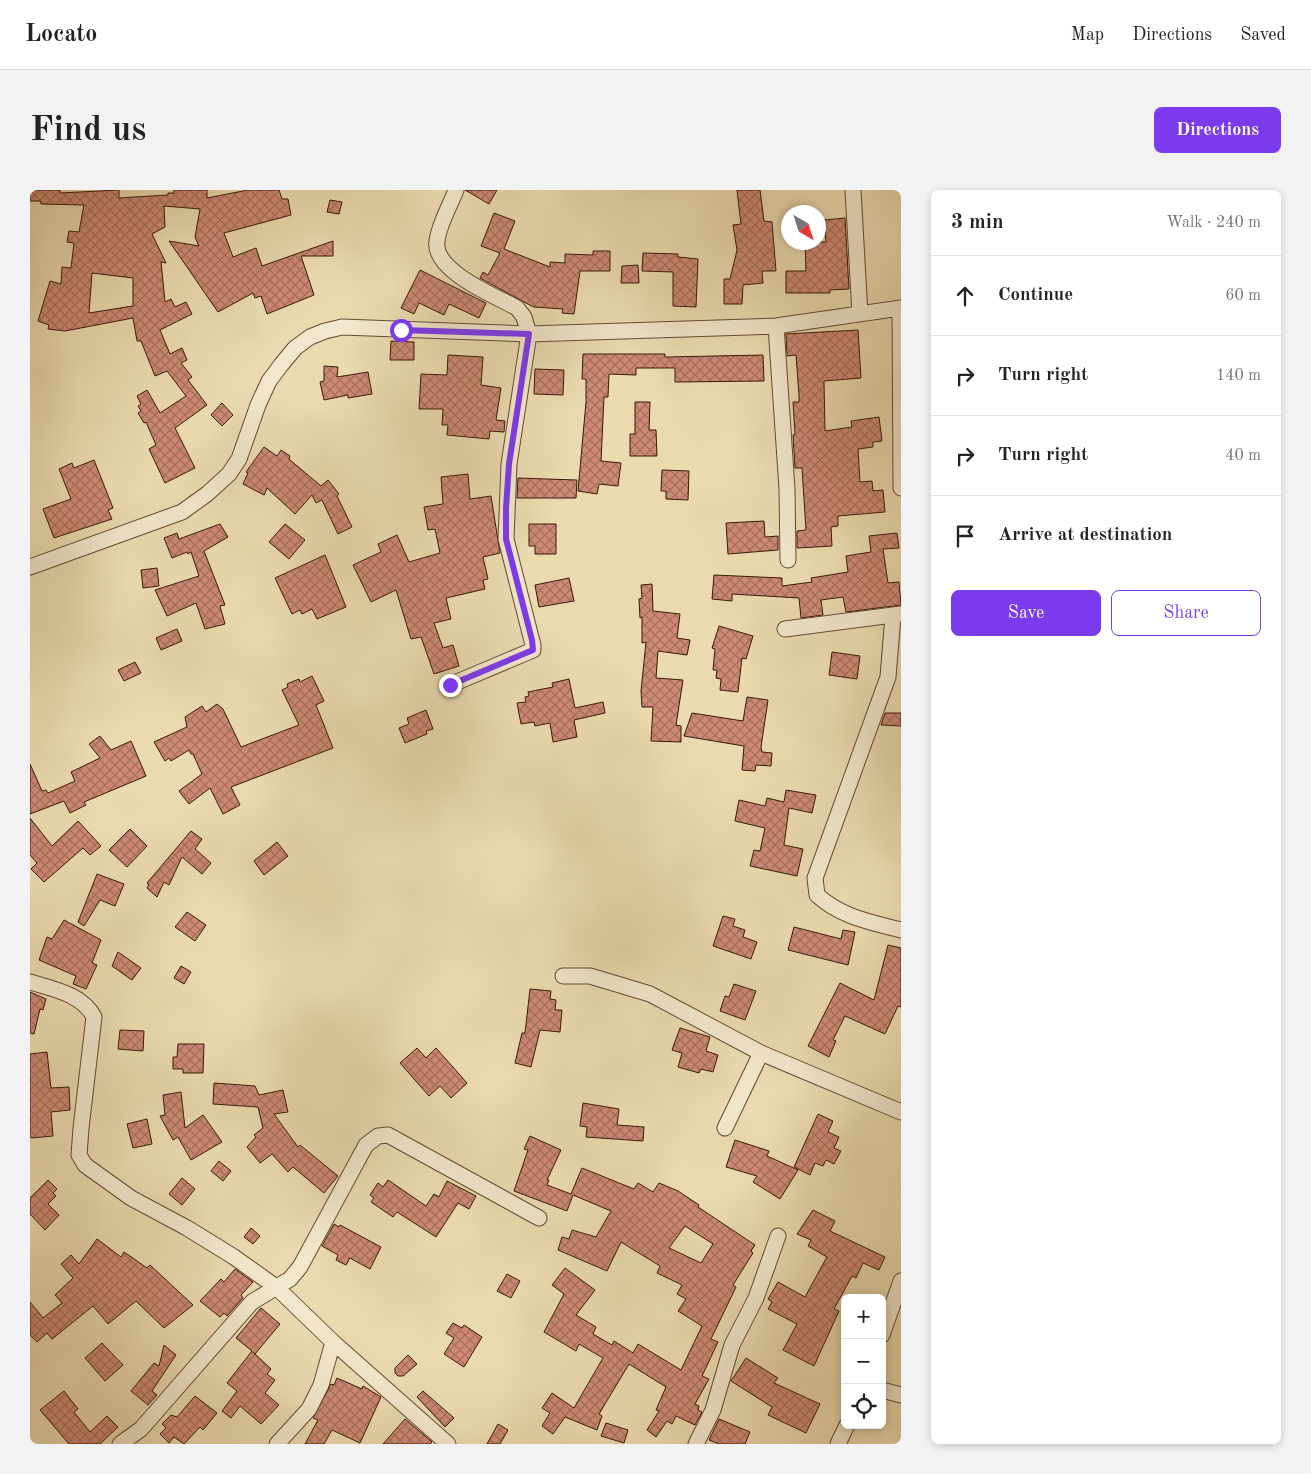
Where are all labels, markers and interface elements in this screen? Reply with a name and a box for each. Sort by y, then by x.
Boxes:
text: Locato [25,23,97,47]
text: Map [1071,26,1104,44]
text: Directions [1132,26,1212,44]
text: Saved [1240,26,1286,44]
button: Directions [1154,107,1281,153]
text: Find us [30,113,146,148]
north arrow [781,205,826,250]
text: 3 min [951,212,1004,233]
text: Walk · 240 m [1166,215,1261,231]
icon: ahead [951,282,979,310]
text: Continue [998,286,1073,305]
text: 60 m [1225,288,1261,304]
route start [390,319,413,342]
icon: right [951,362,979,390]
text: Turn right [998,366,1088,385]
text: 140 m [1216,368,1261,384]
icon: right [951,442,979,470]
text: Turn right [998,446,1088,465]
text: 40 m [1225,448,1261,464]
icon: arrive [951,522,979,550]
text: Arrive at destination [998,526,1172,545]
button: Save [951,590,1101,636]
button: Share [1111,590,1261,636]
route end [439,674,462,697]
map controls [841,1294,886,1429]
button: + [841,1294,886,1339]
button: − [841,1339,886,1384]
button: locate [841,1384,886,1429]

